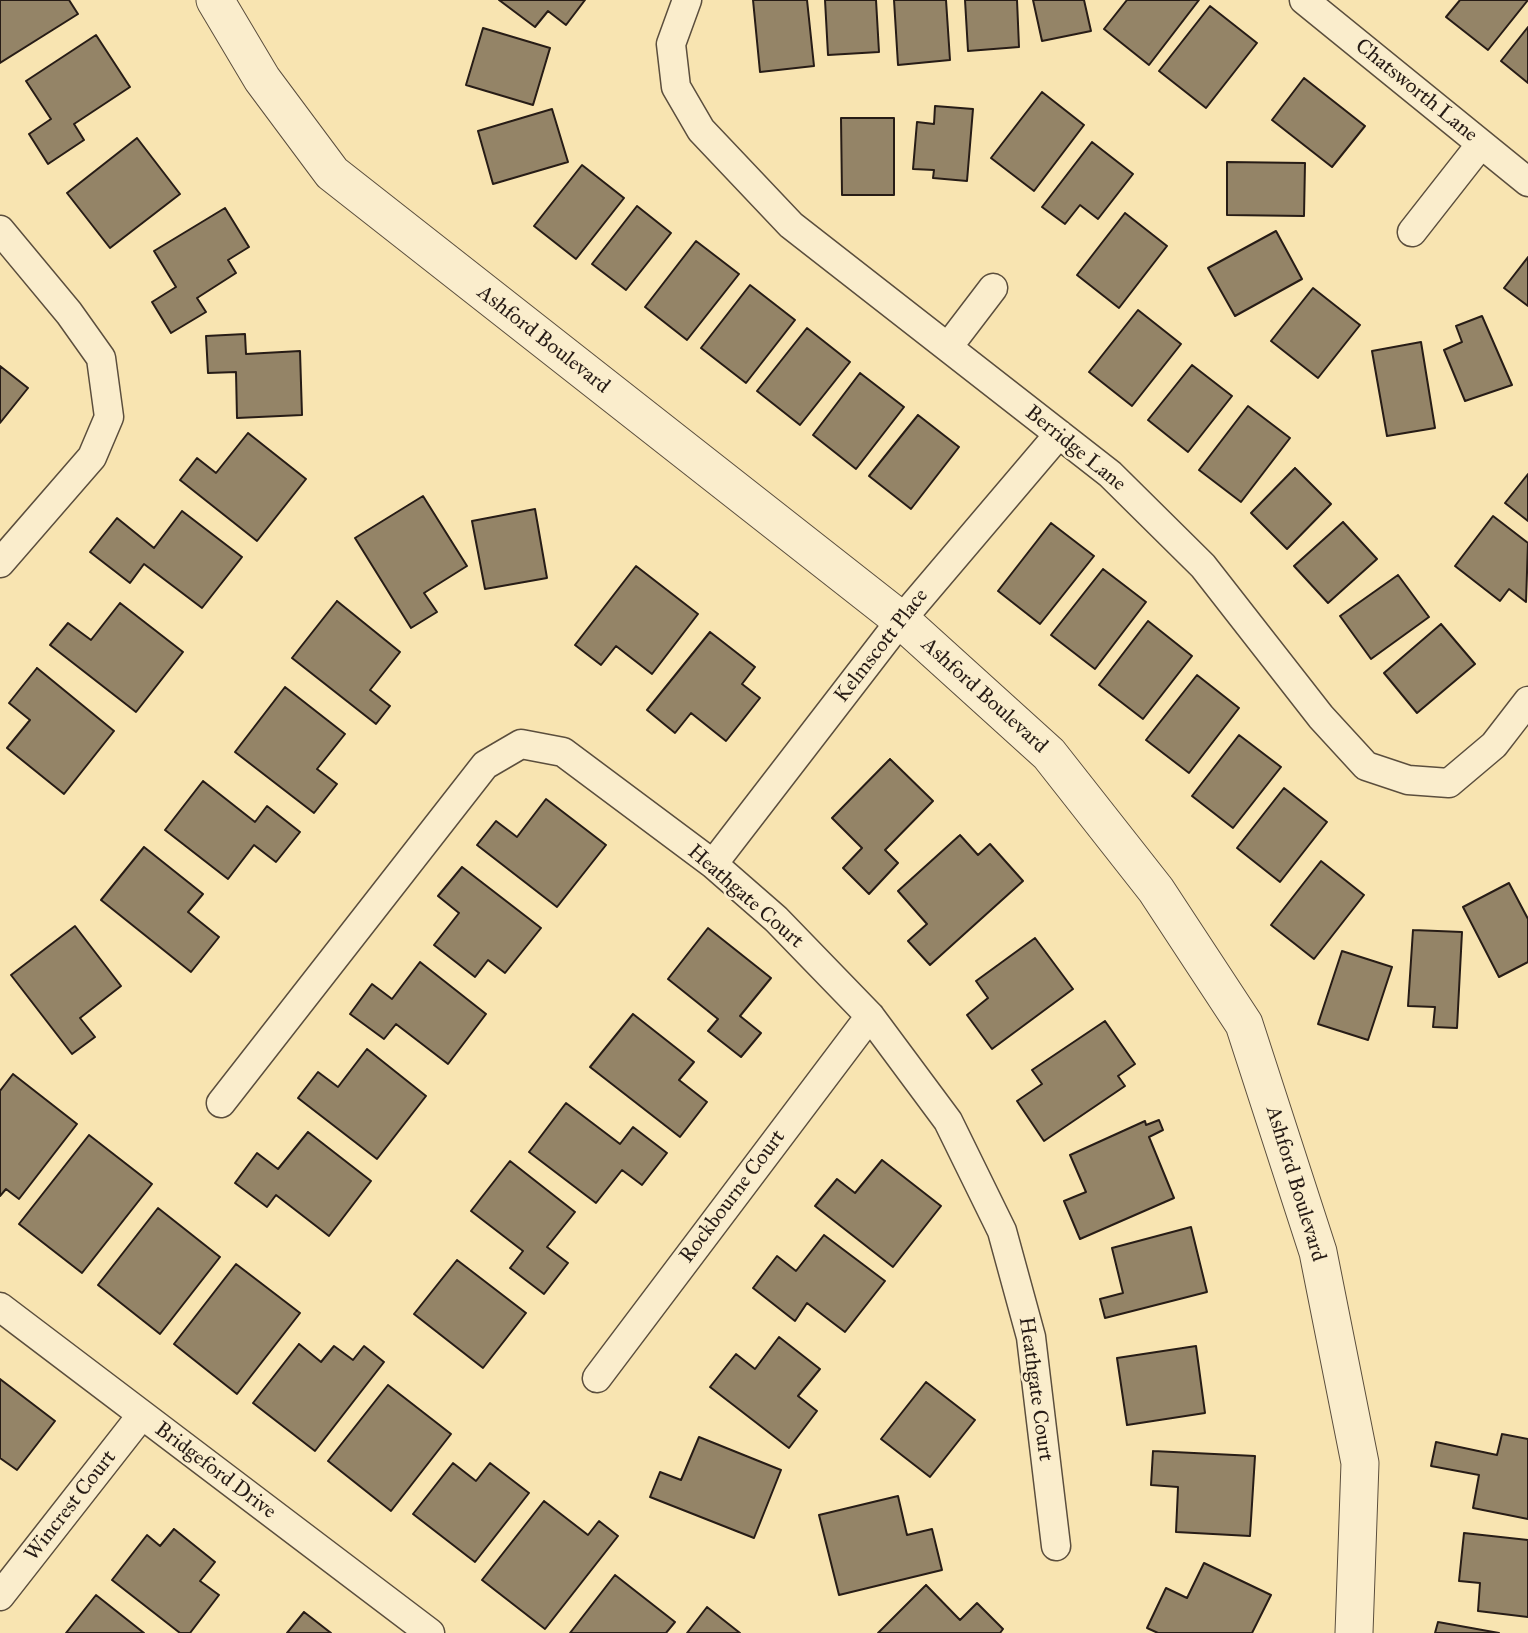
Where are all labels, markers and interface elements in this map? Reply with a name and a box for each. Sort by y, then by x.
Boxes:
street label: Chatsworth Lane [1350,34,1482,148]
street label: Ashford Boulevard [472,280,614,400]
street label: Berridge Lane [1020,401,1130,497]
street label: Kelmscott Place [830,584,934,708]
street label: Ashford Boulevard [916,633,1052,759]
street label: Heathgate Court [682,840,808,954]
street label: Ashford Boulevard [1259,1103,1331,1265]
street label: Rockbourne Court [675,1125,791,1269]
street label: Heathgate Court [1012,1315,1058,1463]
street label: Bridgeford Drive [149,1417,281,1525]
street label: Wincrest Court [20,1446,122,1566]

